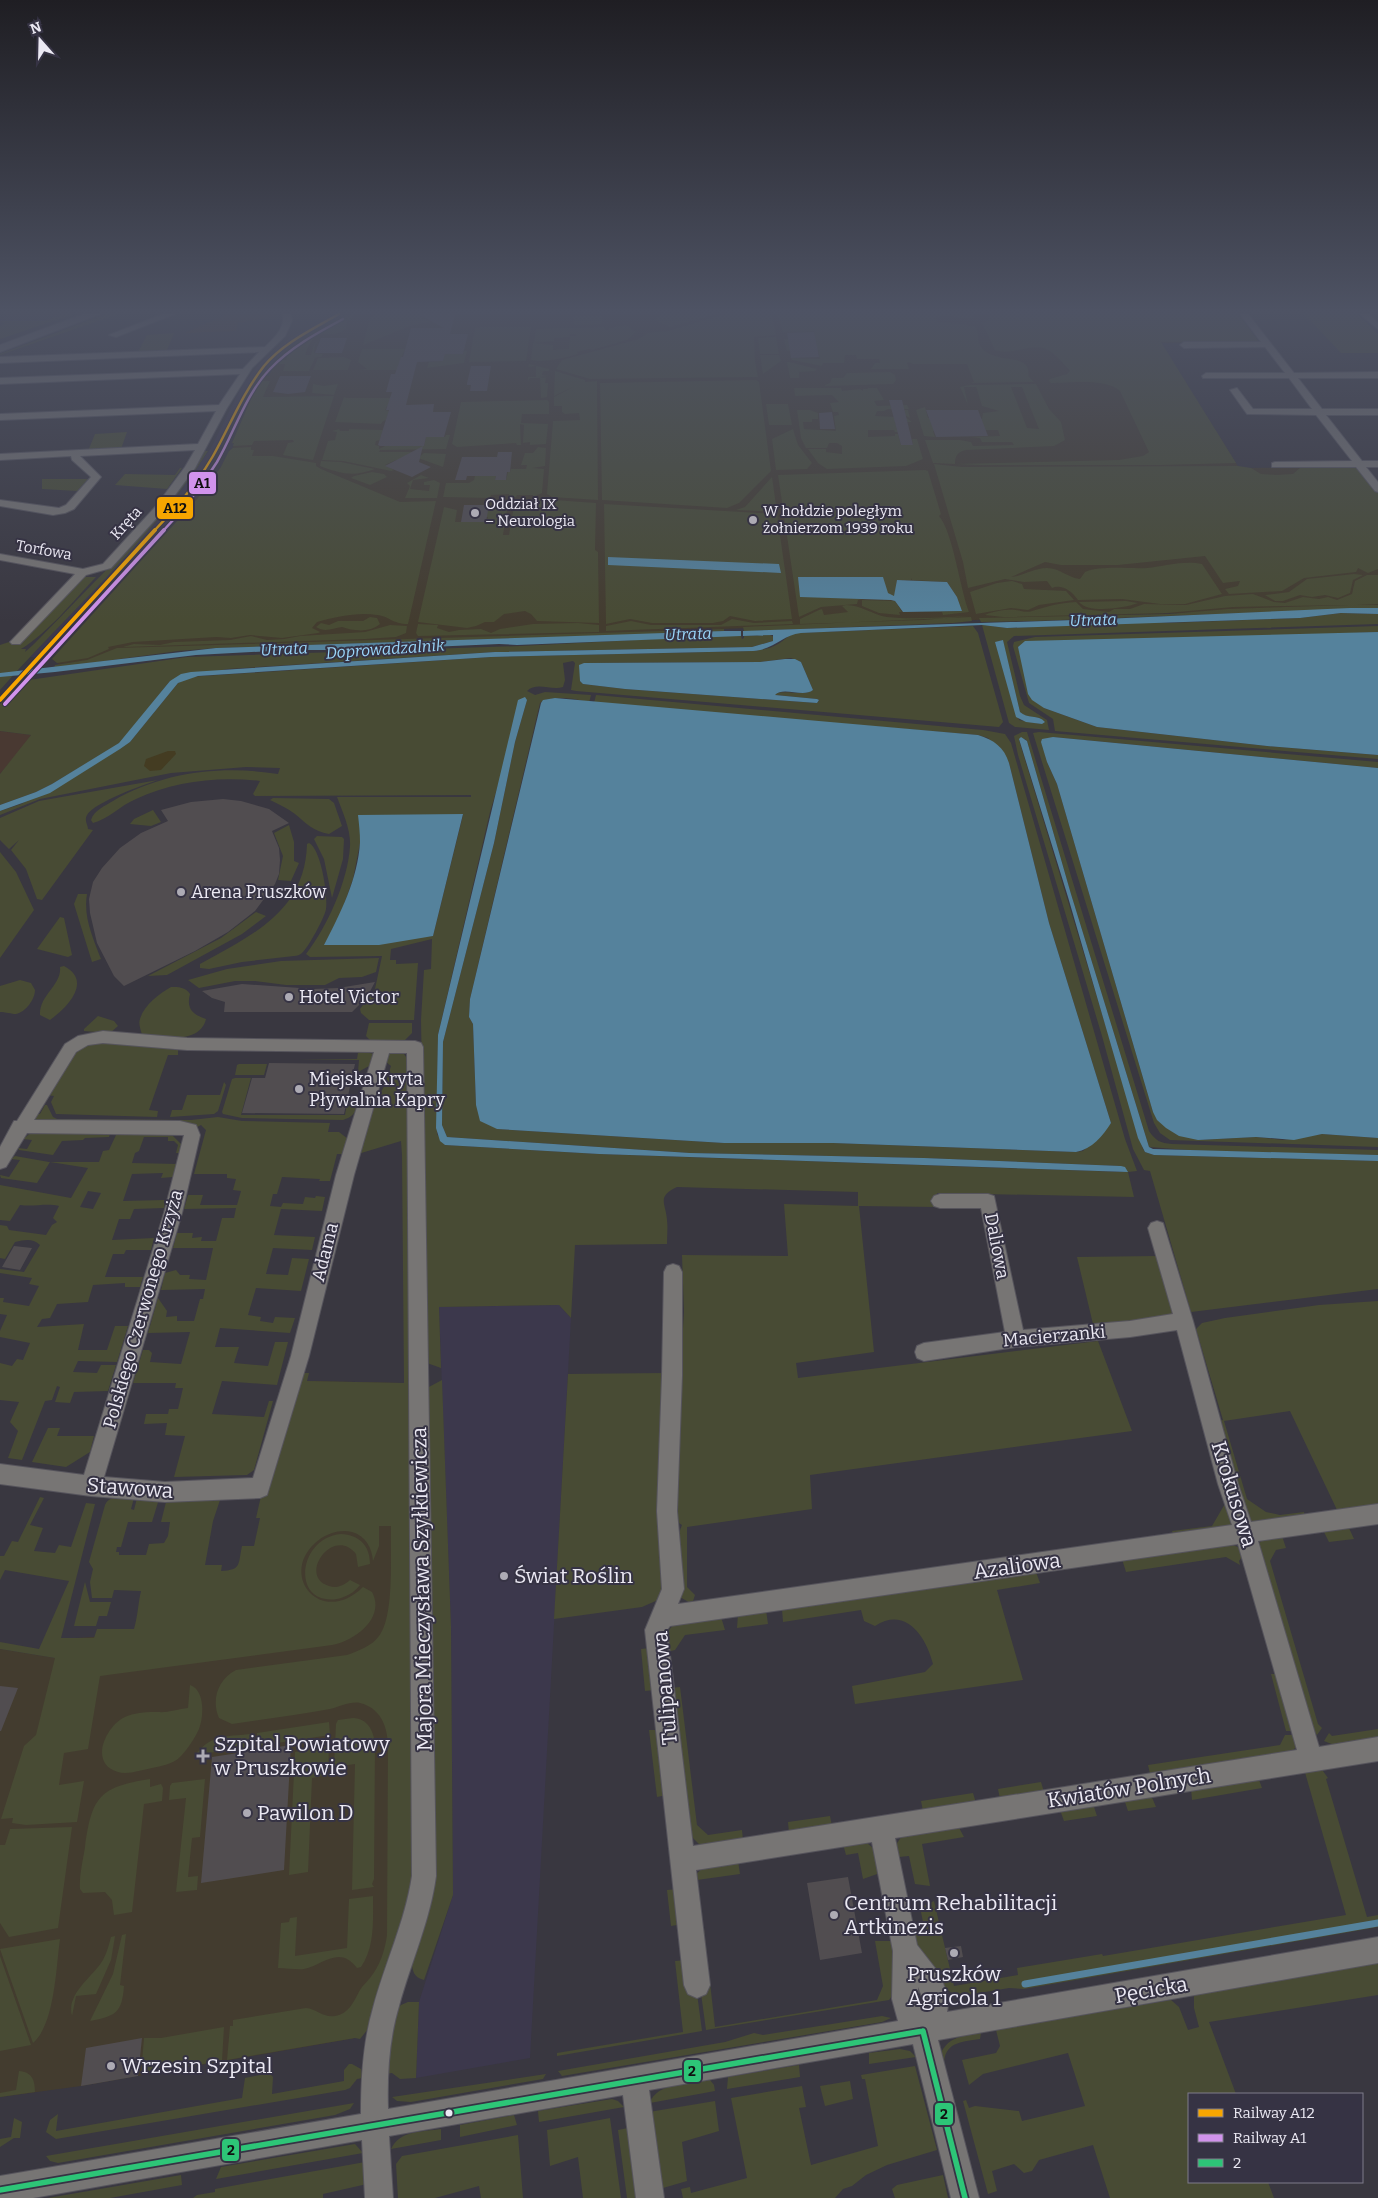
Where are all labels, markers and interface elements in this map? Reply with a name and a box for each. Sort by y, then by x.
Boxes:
north arrow [15,15,65,65]
text: N [28,18,44,38]
line badge: A1 [188,471,217,495]
text: A1 [194,475,210,492]
place label: Oddział IX – Neurologia [485,495,575,530]
line badge: A12 [156,496,194,520]
text: A12 [163,500,187,517]
place label: W hołdzie poległym żołnierzom 1939 roku [763,502,913,537]
street label: Kręta [106,503,146,543]
marker: Oddział IX – Neurologia [469,507,481,519]
marker: W hołdzie poległym żołnierzom 1939 roku [747,514,759,526]
street label: Torfowa [15,536,73,564]
water label: Utrata [1069,610,1117,630]
water label: Utrata [664,624,712,644]
water label: Doprowadzalnik [325,635,445,663]
water label: Utrata [260,638,308,660]
place label: Arena Pruszków [191,881,327,903]
marker: Arena Pruszków [175,886,187,898]
place label: Hotel Victor [299,986,399,1008]
marker: Hotel Victor [283,991,295,1003]
place label: Miejska Kryta Pływalnia Kapry [309,1068,446,1111]
marker: Miejska Kryta Pływalnia Kapry [293,1083,305,1095]
street label: Polskiego Czerwonego Krzyża [98,1187,188,1431]
street label: Daliowa [980,1211,1014,1281]
street label: Adama [307,1220,343,1284]
street label: Macierzanki [1002,1321,1106,1351]
street label: Majora Mieczysława Szyłkiewicza [406,1426,438,1751]
street label: Krokusowa [1206,1438,1263,1551]
street label: Stawowa [86,1472,175,1504]
street label: Azaliowa [972,1547,1063,1585]
place label: Świat Roślin [514,1563,633,1589]
marker: Świat Roślin [498,1570,510,1582]
street label: Tulipanowa [647,1630,683,1746]
place label: Szpital Powiatowy w Pruszkowie [213,1731,391,1781]
marker: Szpital Powiatowy w Pruszkowie [196,1749,210,1763]
street label: Kwiatów Polnych [1045,1762,1213,1814]
place label: Pawilon D [257,1800,354,1826]
marker: Pawilon D [241,1807,253,1819]
place label: Centrum Rehabilitacji Artkinezis [844,1890,1057,1940]
marker: Centrum Rehabilitacji Artkinezis [828,1909,840,1921]
marker: Pruszków Agricola 1 [948,1947,960,1959]
place label: Pruszków Agricola 1 [907,1961,1001,2011]
street label: Pęcicka [1112,1971,1190,2009]
place label: Wrzesin Szpital [121,2053,273,2079]
line badge: 2 [683,2059,702,2083]
marker: Wrzesin Szpital [105,2060,117,2072]
text: 2 [688,2063,696,2080]
legend [1188,2093,1363,2183]
line badge: 2 [934,2102,954,2126]
text: Railway A12 [1233,2104,1315,2122]
text: 2 [940,2106,948,2123]
unlabelled marker [444,2108,454,2118]
text: Railway A1 [1233,2129,1306,2147]
line badge: 2 [221,2138,240,2162]
text: 2 [227,2142,235,2159]
text: 2 [1233,2154,1241,2172]

